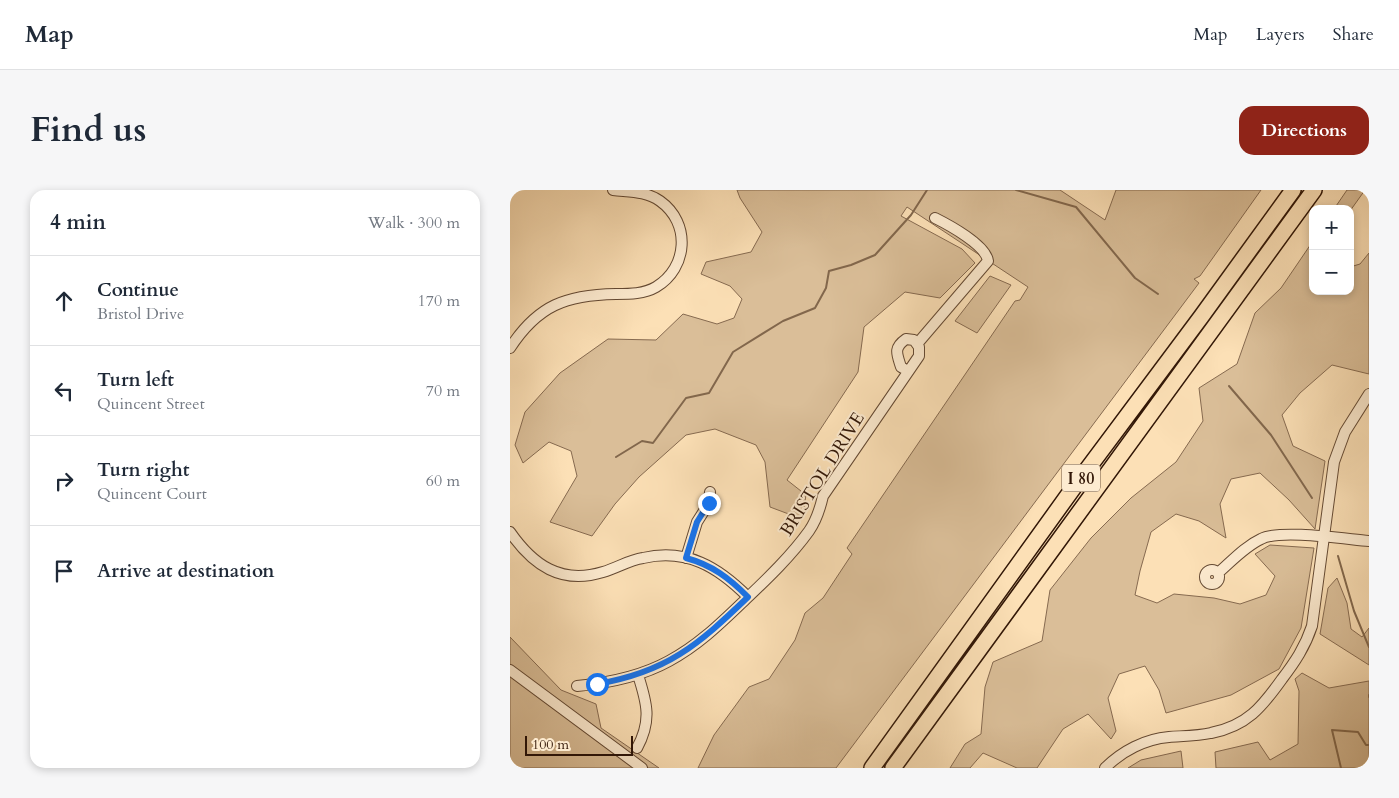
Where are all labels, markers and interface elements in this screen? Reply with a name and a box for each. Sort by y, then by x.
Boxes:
text: Map [25,18,74,51]
text: Map [1193,22,1228,47]
text: Layers [1256,22,1305,47]
text: Share [1333,22,1374,47]
text: Find us [30,106,146,154]
button: Directions [1239,106,1369,155]
map controls [1309,205,1354,295]
button: + [1309,205,1354,250]
text: 4 min [50,208,106,237]
text: Walk · 300 m [368,212,460,234]
button: − [1309,250,1354,295]
text: Continue [97,277,179,303]
icon: ahead [50,287,78,315]
text: 170 m [418,290,460,312]
text: Bristol Drive [97,303,184,325]
text: Turn left [97,367,174,393]
icon: left [50,377,78,405]
text: 70 m [426,380,460,402]
text: Quincent Street [97,393,205,415]
street label: BRISTOL DRIVE [774,407,871,541]
text: Turn right [97,457,189,483]
road number: I 80 [1062,464,1100,492]
icon: right [50,467,78,495]
text: 60 m [426,470,460,492]
text: Quincent Court [97,483,207,505]
route end [698,492,721,515]
icon: arrive [50,557,78,585]
text: Arrive at destination [97,558,274,584]
route start [586,673,609,696]
scale bar [525,733,632,756]
text: 100 m [532,735,569,754]

